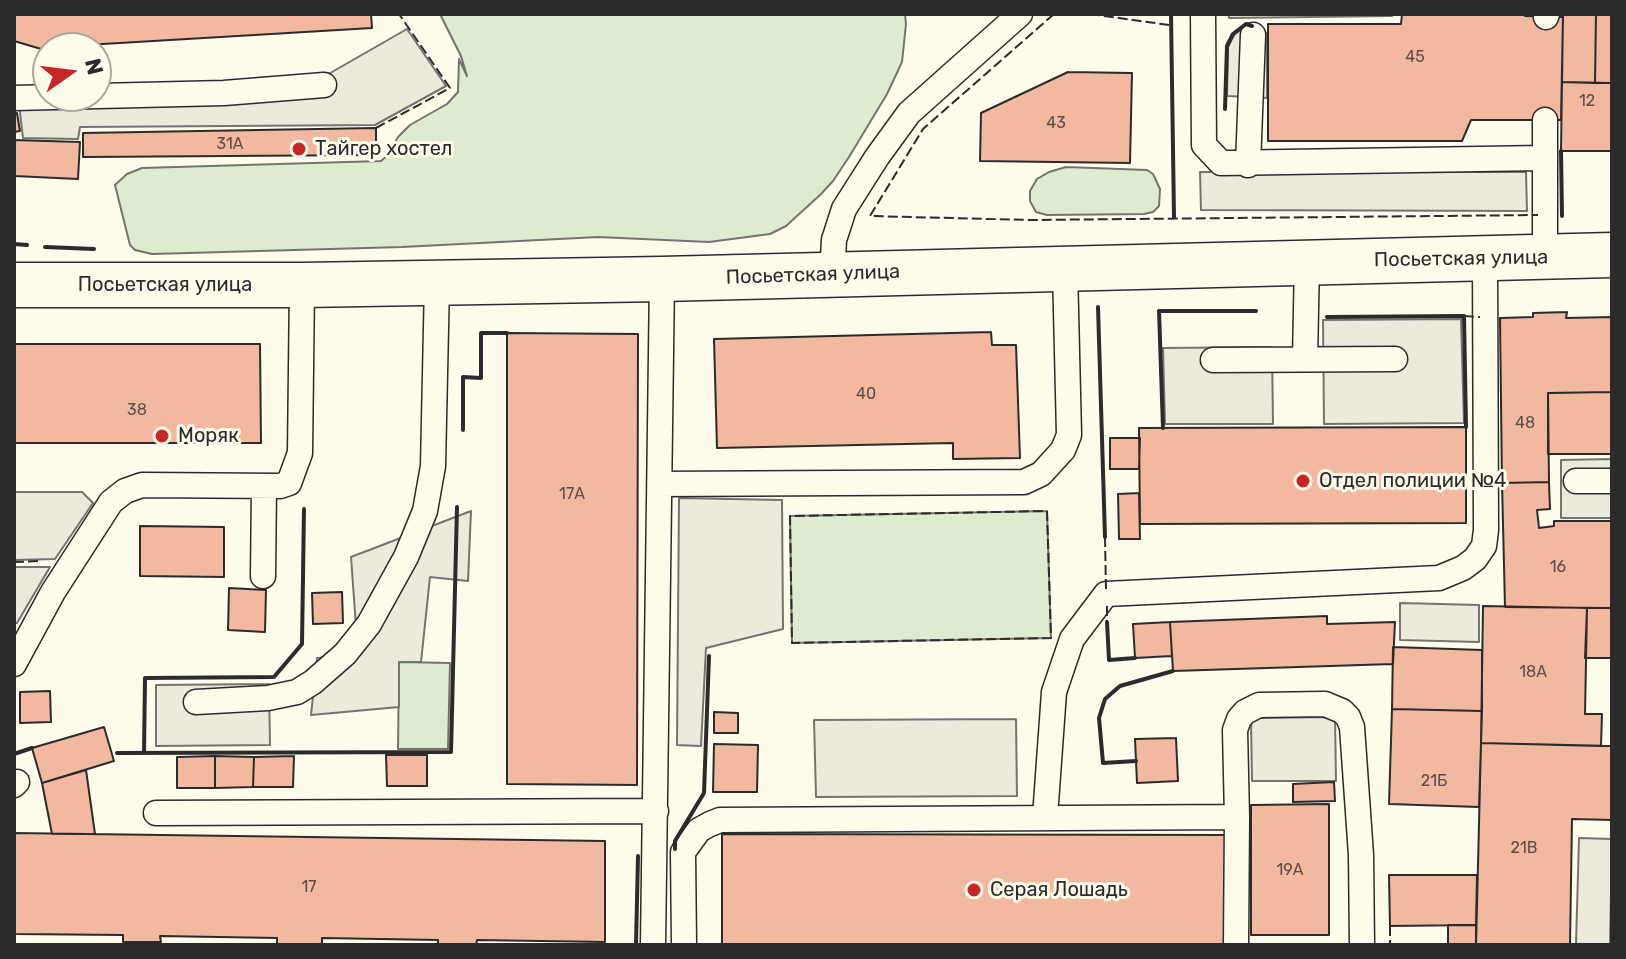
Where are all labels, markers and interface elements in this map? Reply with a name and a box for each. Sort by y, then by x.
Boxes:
north arrow [32,32,112,112]
house number: 45 [1405,47,1425,67]
text: N [79,56,109,77]
house number: 12 [1579,91,1595,111]
house number: 43 [1046,113,1066,133]
house number: 31А [217,134,243,154]
place label: Тайгер хостел [315,137,452,161]
marker: Тайгер хостел [290,140,308,158]
street label: Посьетская улица [1374,245,1548,273]
street label: Посьетская улица [725,260,901,290]
street label: Посьетская улица [78,273,252,297]
house number: 40 [856,384,876,404]
house number: 38 [127,400,147,420]
house number: 48 [1515,413,1535,433]
place label: Моряк [178,424,239,448]
marker: Моряк [153,427,171,445]
place label: Отдел полиции №4 [1319,469,1506,493]
marker: Отдел полиции №4 [1294,472,1312,490]
house number: 17А [559,484,585,504]
house number: 16 [1550,557,1566,577]
house number: 18А [1519,662,1547,682]
house number: 21Б [1421,771,1447,791]
house number: 21В [1511,838,1537,858]
house number: 19А [1276,860,1304,880]
house number: 17 [301,877,317,897]
place label: Серая Лошадь [990,878,1128,902]
marker: Серая Лошадь [965,881,983,899]

